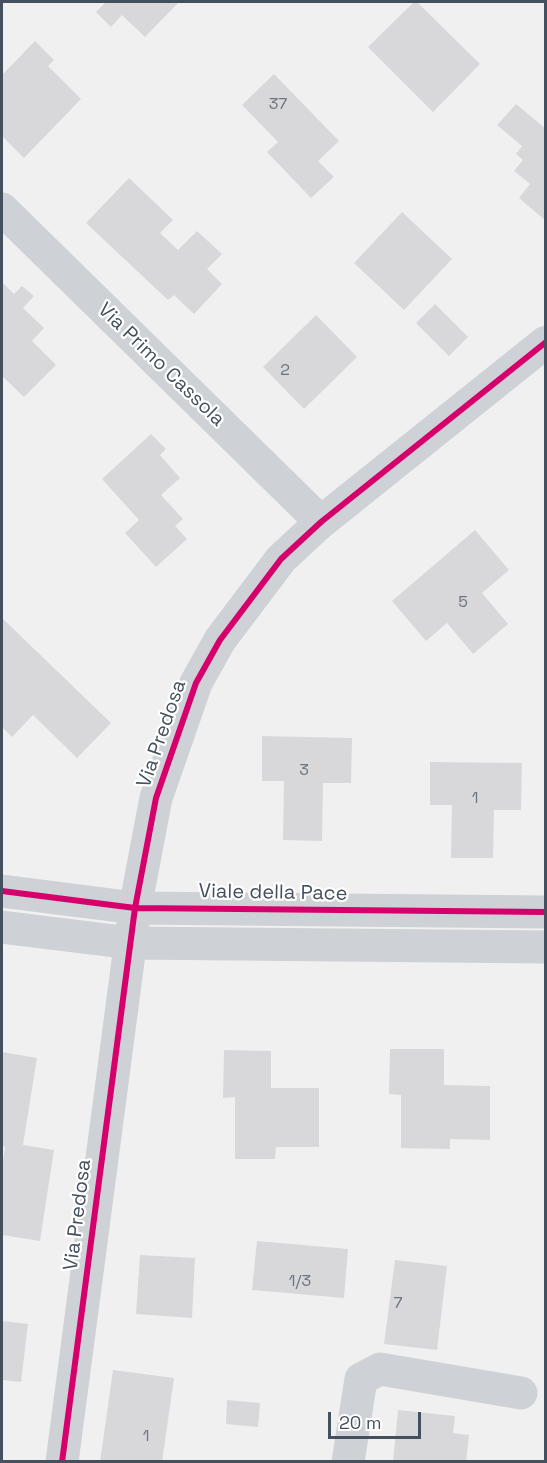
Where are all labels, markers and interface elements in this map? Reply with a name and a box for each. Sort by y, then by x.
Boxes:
house number: 37 [269,95,287,115]
street label: Via Primo Cassola [93,298,229,432]
house number: 2 [280,361,290,381]
house number: 5 [458,593,468,613]
street label: Via Predosa [132,677,192,791]
house number: 3 [299,761,309,781]
house number: 1 [472,789,478,809]
street label: Viale della Pace [198,880,348,906]
street label: Via Predosa [59,1158,97,1272]
house number: 1/3 [289,1272,311,1292]
house number: 7 [393,1294,403,1314]
scale bar [331,1400,424,1438]
text: 20 m [339,1411,382,1434]
house number: 1 [143,1427,149,1447]

